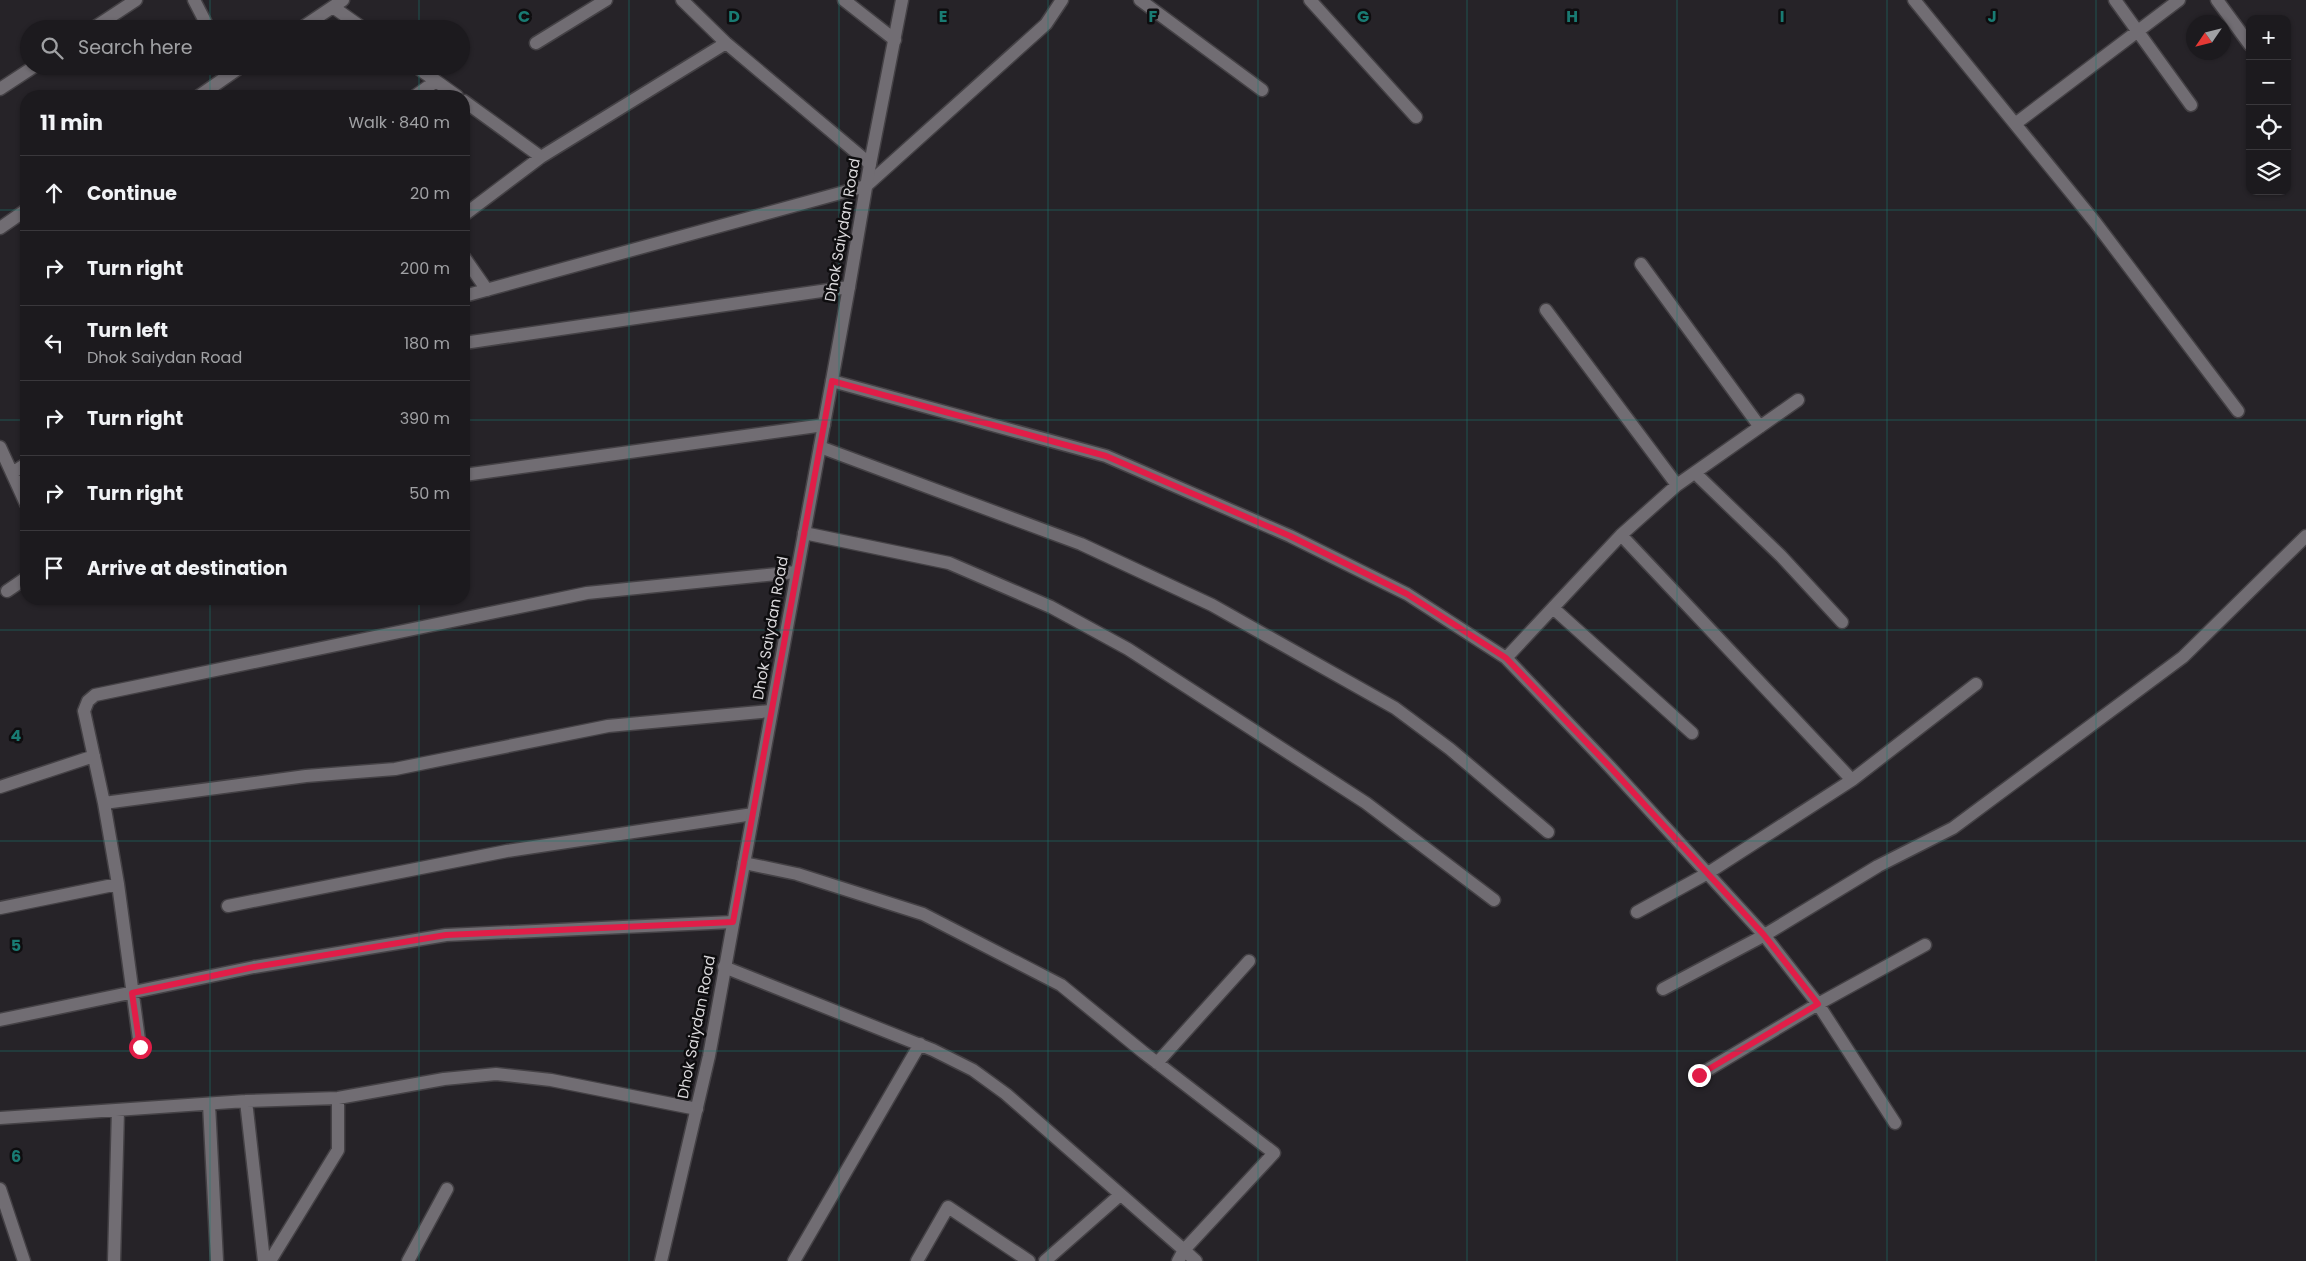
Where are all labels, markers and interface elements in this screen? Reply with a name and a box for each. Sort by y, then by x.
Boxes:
text: C [518,5,530,28]
text: D [728,5,740,28]
text: E [939,5,947,28]
text: F [1149,5,1158,28]
text: G [1357,5,1369,28]
text: H [1566,5,1578,28]
text: I [1780,5,1784,28]
text: J [1987,5,1997,28]
north arrow [2186,15,2231,60]
map controls [2246,15,2291,195]
button: + [2246,15,2291,60]
search box [20,20,470,75]
icon: search [38,34,66,62]
text: Search here [78,34,192,61]
button: − [2246,60,2291,105]
button: locate [2246,105,2291,150]
text: 11 min [40,108,103,137]
text: Walk · 840 m [348,111,450,134]
button: layers [2246,150,2291,195]
street label: Dhok Saiydan Road [819,157,865,303]
icon: ahead [40,179,68,207]
text: Continue [87,180,177,207]
text: 20 m [410,182,450,205]
icon: right [40,254,68,282]
text: Turn right [87,255,183,282]
text: 200 m [400,257,450,280]
text: Turn left [87,317,168,344]
icon: left [40,329,68,357]
text: 180 m [404,332,450,355]
text: Dhok Saiydan Road [87,346,242,369]
icon: right [40,404,68,432]
text: Turn right [87,405,183,432]
text: 390 m [400,407,450,430]
icon: right [40,479,68,507]
text: Turn right [87,480,183,507]
text: 50 m [409,482,450,505]
icon: arrive [40,554,68,582]
text: Arrive at destination [87,555,288,582]
street label: Dhok Saiydan Road [747,555,793,701]
text: 4 [11,724,22,747]
text: 5 [11,934,21,957]
street label: Dhok Saiydan Road [672,954,720,1100]
route start [129,1036,152,1059]
route end [1688,1064,1711,1087]
text: 6 [11,1145,21,1168]

